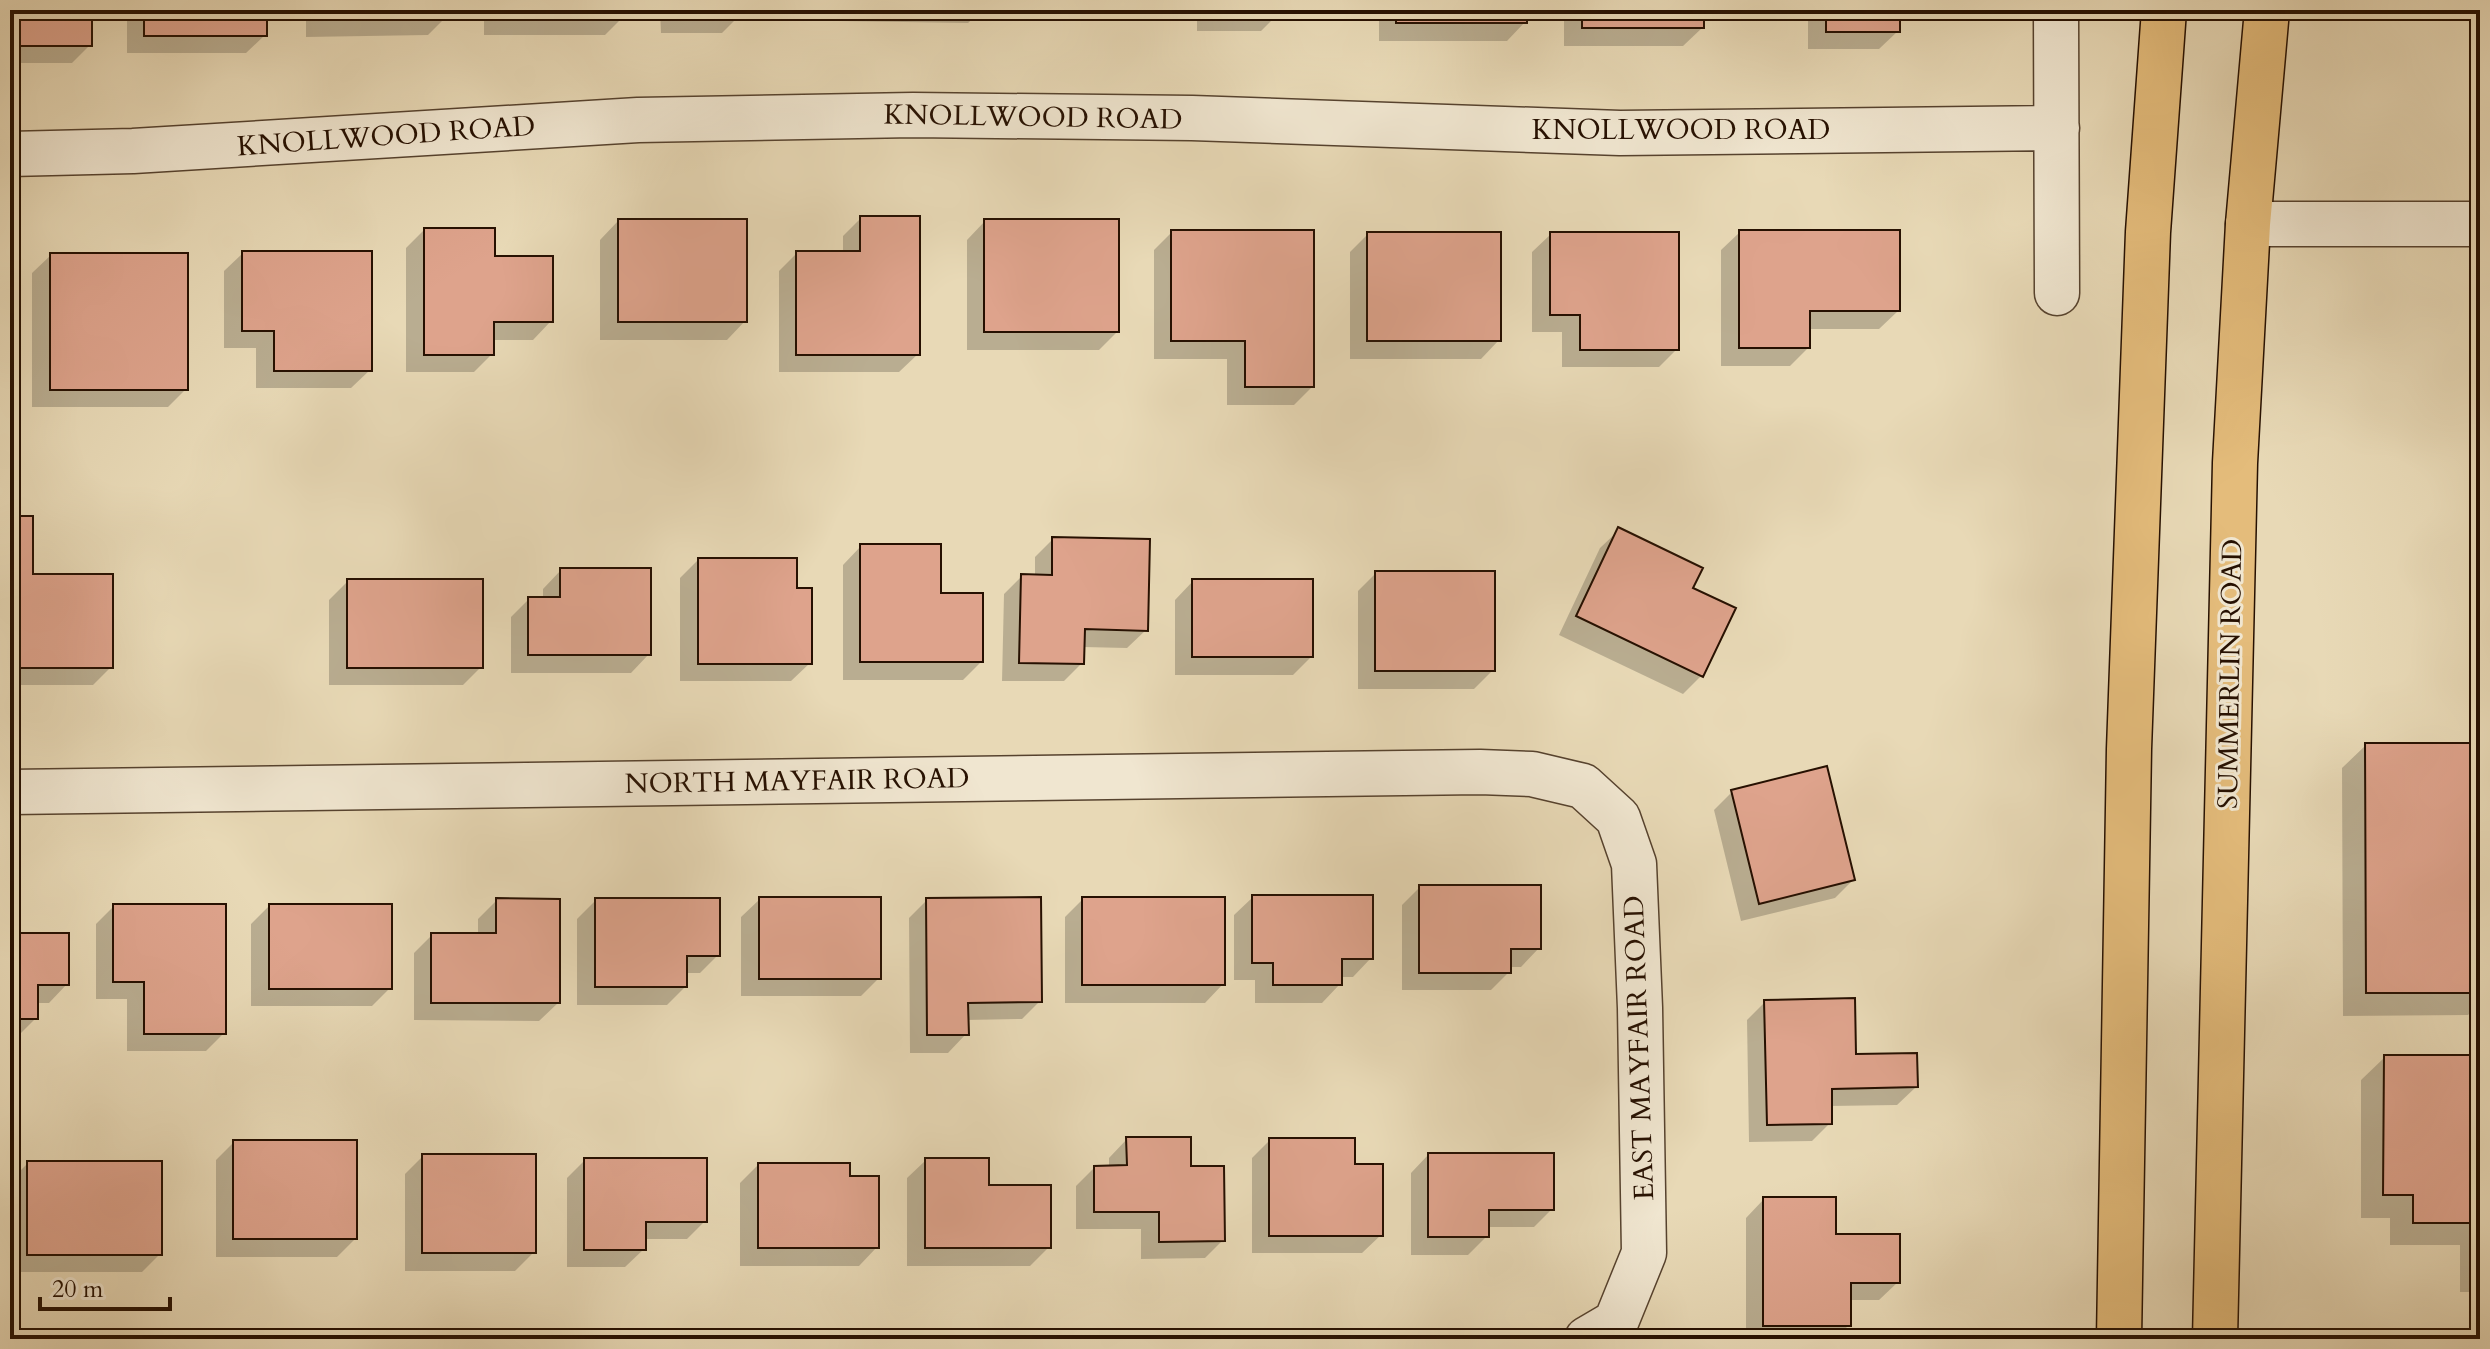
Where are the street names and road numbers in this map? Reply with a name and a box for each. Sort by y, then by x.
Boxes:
street label: KNOLLWOOD ROAD [883,95,1183,139]
street label: KNOLLWOOD ROAD [236,107,536,165]
street label: KNOLLWOOD ROAD [1532,111,1830,149]
street label: SUMMERLIN ROAD [2209,538,2251,810]
street label: NORTH MAYFAIR ROAD [624,759,970,803]
street label: EAST MAYFAIR ROAD [1615,895,1663,1201]

